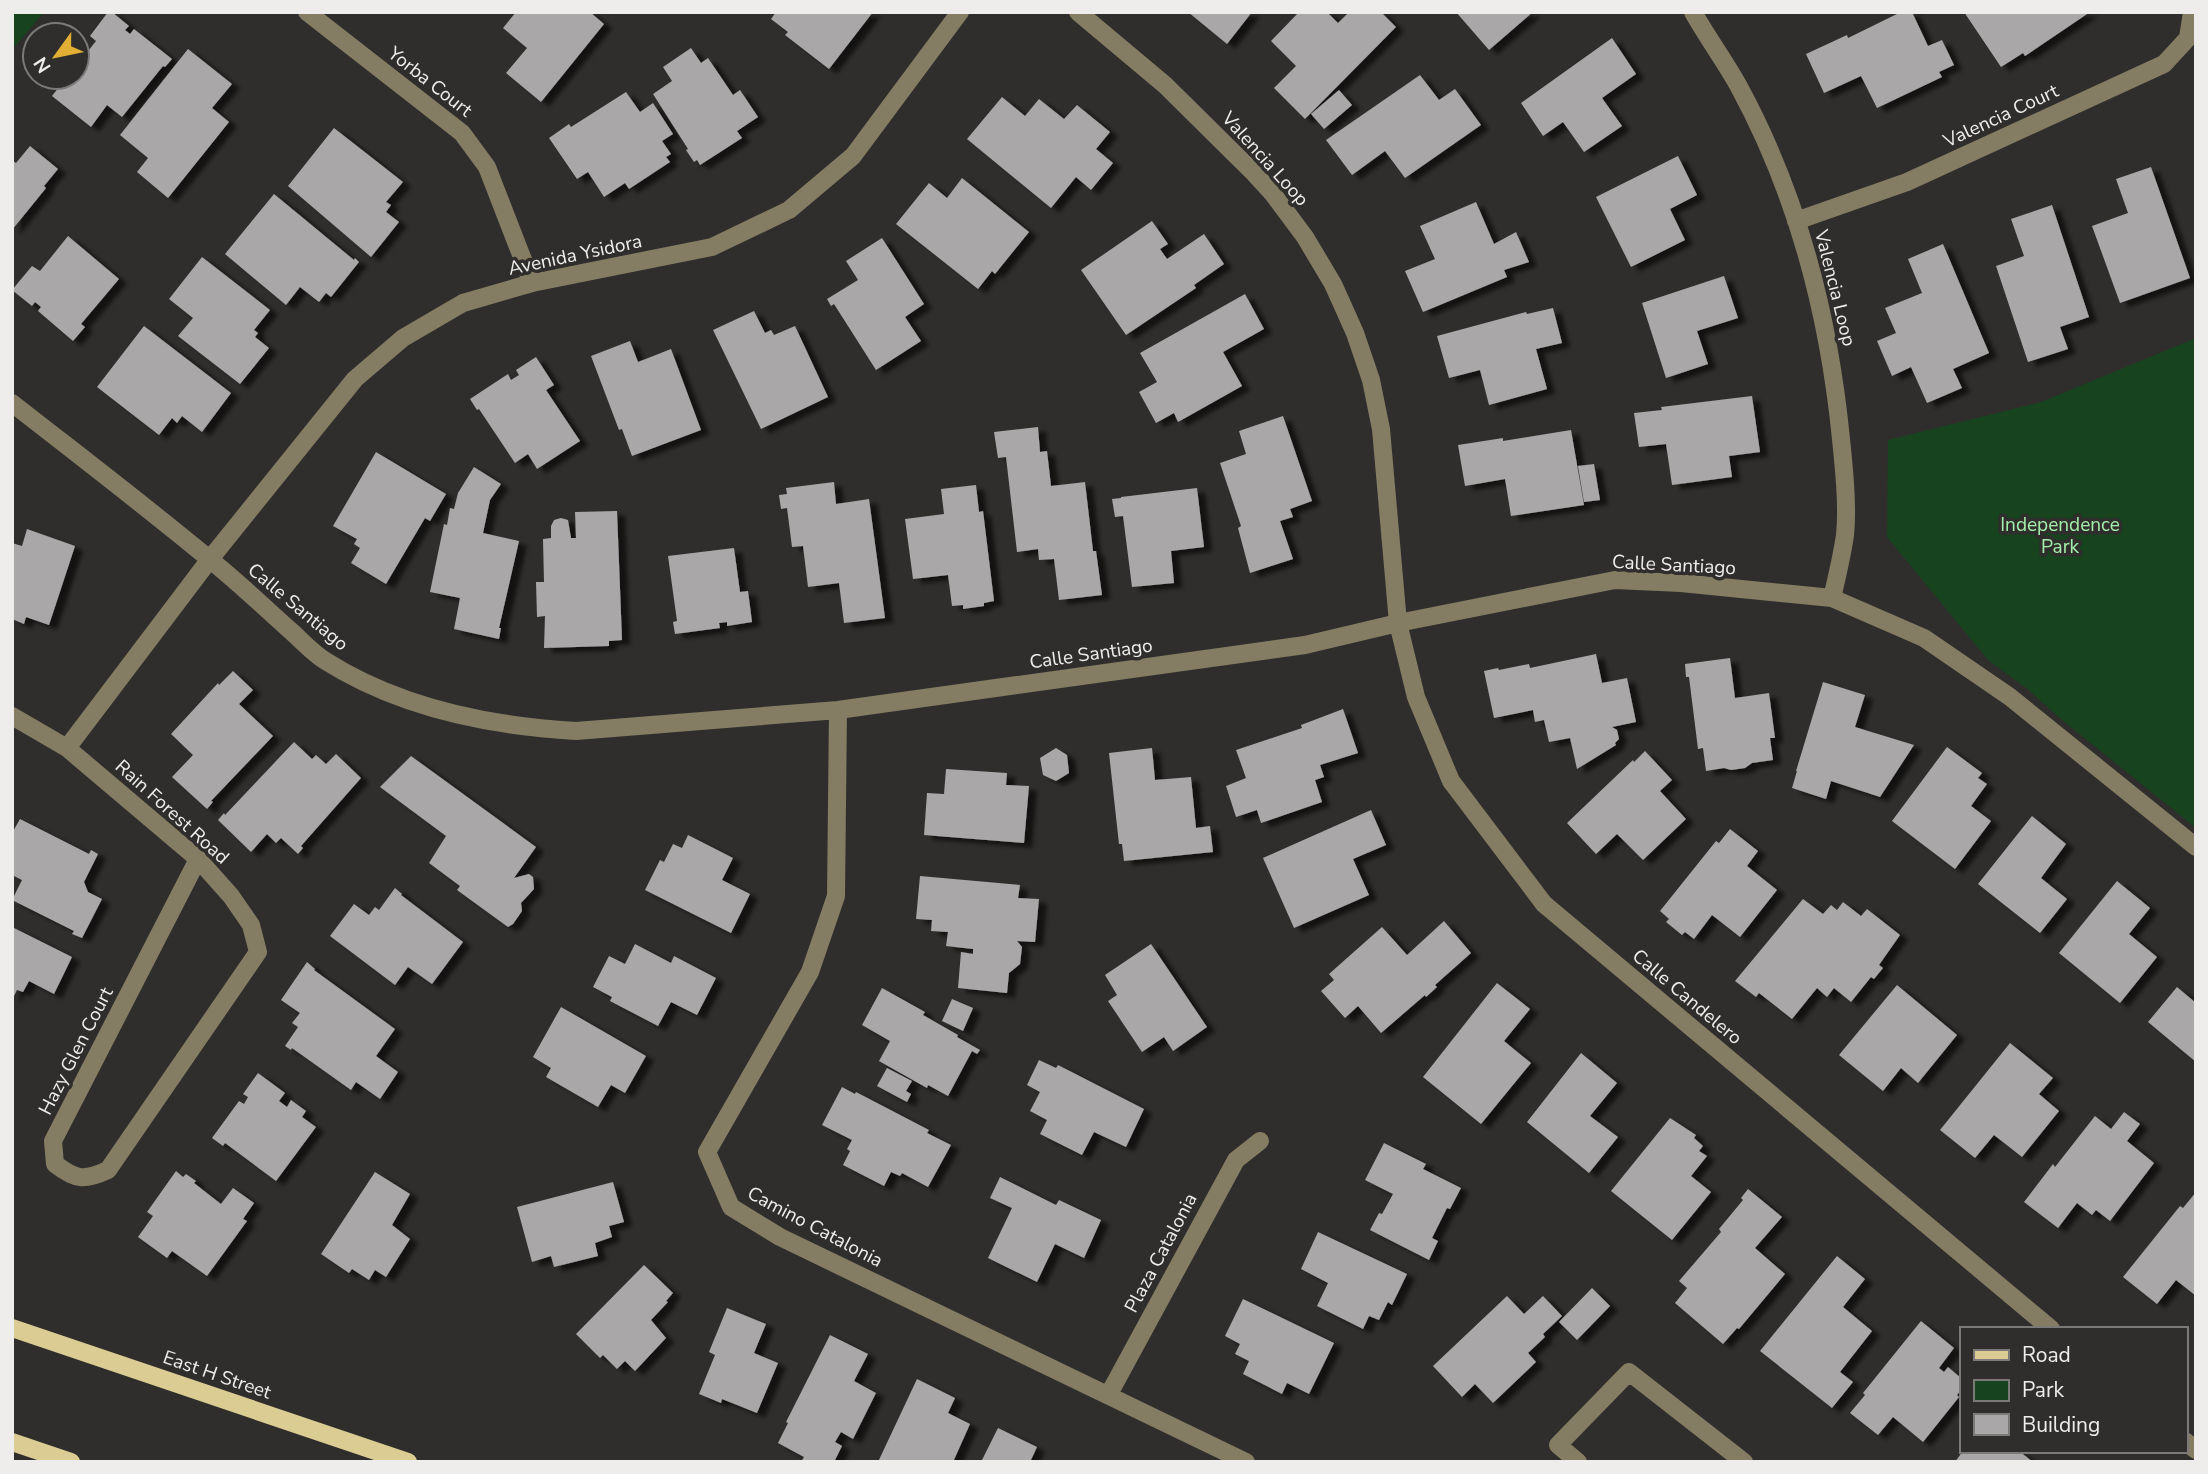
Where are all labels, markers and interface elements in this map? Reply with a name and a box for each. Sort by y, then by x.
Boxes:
north arrow [21,21,91,91]
street label: Yorba Court [382,40,478,123]
text: N [28,52,57,78]
street label: Valencia Court [1938,78,2063,154]
street label: Valencia Loop [1215,105,1315,212]
street label: Valencia Loop [1808,226,1862,349]
street label: Avenida Ysidora [506,228,644,282]
park label: Independence Park [2000,512,2120,560]
street label: Calle Santiago [1611,549,1737,581]
street label: Calle Santiago [242,557,354,657]
street label: Calle Santiago [1028,632,1154,676]
street label: Rain Forest Road [109,754,235,870]
street label: Calle Candelero [1627,943,1747,1051]
street label: Hazy Glen Court [33,982,120,1119]
street label: Camino Catalonia [743,1180,887,1274]
street label: Plaza Catalonia [1119,1189,1203,1317]
legend [1960,1327,2187,1453]
text: Road [2022,1341,2071,1369]
street label: East H Street [159,1344,275,1406]
text: Park [2022,1376,2064,1404]
text: Building [2022,1411,2100,1439]

